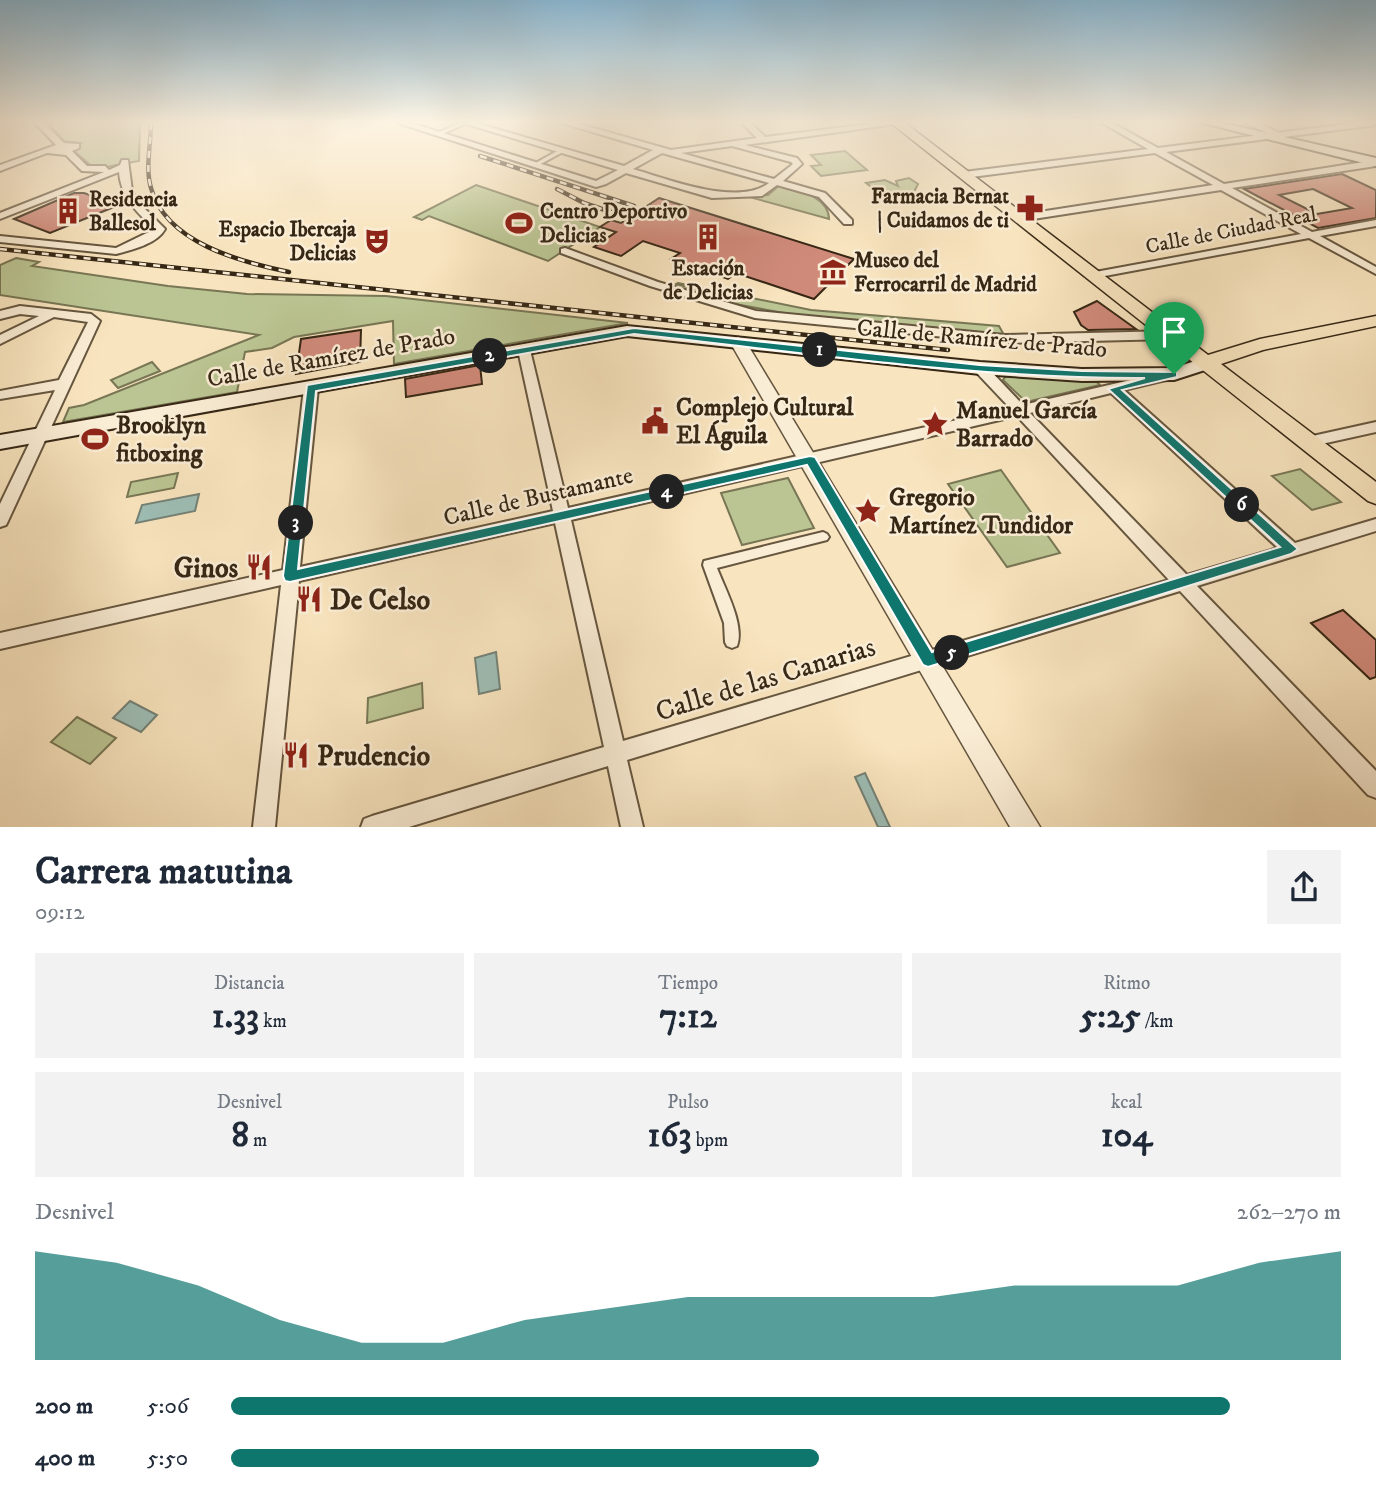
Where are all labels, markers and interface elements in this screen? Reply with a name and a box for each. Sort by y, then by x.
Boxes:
place label: Farmacia Bernat | Cuidamos de ti [871,184,1010,234]
place label: Residencia Ballesol [89,187,179,237]
pharmacy icon: Farmacia Bernat | Cuidamos de ti [1015,193,1045,223]
building icon: Residencia Ballesol [53,196,83,226]
place label: Centro Deportivo Delicias [540,199,687,249]
street label: Calle de Ciudad Real [1143,202,1320,260]
sports icon: Centro Deportivo Delicias [504,208,534,238]
place label: Espacio Ibercaja Delicias [219,217,357,267]
building icon: Estación de Delicias [693,222,723,252]
theatre icon: Espacio Ibercaja Delicias [362,226,392,256]
place label: Museo del Ferrocarril de Madrid [854,248,1037,298]
place label: Estación de Delicias [663,256,753,306]
museum icon: Museo del Ferrocarril de Madrid [818,257,848,287]
pin [1144,302,1204,374]
street label: Calle de Ramírez de Prado [855,313,1108,365]
icon: arrive [1155,313,1193,351]
street label: Calle de Ramírez de Prado [205,321,457,395]
pin: 1 [802,332,838,368]
pin: 2 [472,338,508,374]
text: 1 [816,338,823,361]
text: 2 [485,344,494,367]
place label: Complejo Cultural El Águila [676,393,854,451]
place label: Manuel García Barrado [956,396,1098,454]
public building icon: Complejo Cultural El Águila [640,406,670,436]
place icon: Manuel García Barrado [920,409,950,439]
place label: Brooklyn fitboxing [116,411,206,469]
sports icon: Brooklyn fitboxing [80,424,110,454]
street label: Calle de Bustamante [441,461,636,533]
pin: 4 [650,475,684,510]
text: 4 [661,480,672,503]
place label: Gregorio Martínez Tundidor [889,483,1074,541]
pin: 6 [1224,488,1260,522]
text: 6 [1237,493,1246,516]
place icon: Gregorio Martínez Tundidor [853,496,883,526]
pin: 3 [278,505,314,540]
text: 3 [292,511,299,534]
place label: Ginos [174,551,239,586]
restaurant icon: Ginos [244,552,274,582]
place label: De Celso [330,583,430,618]
restaurant icon: De Celso [294,584,324,614]
street label: Calle de las Canarias [651,629,880,729]
pin: 5 [934,636,970,670]
text: 5 [947,641,956,664]
place label: Prudencio [317,739,431,774]
restaurant icon: Prudencio [281,740,311,770]
text: Carrera matutina [35,848,292,896]
button: share [1267,850,1341,924]
text: 09:12 [35,898,85,927]
text: Distancia [214,972,285,995]
text: Tiempo [658,972,718,995]
text: Ritmo [1103,972,1150,995]
text: 1.33 [212,995,259,1039]
text: 7:12 [659,995,717,1039]
text: 5:25 [1080,995,1141,1039]
text: km [259,1010,287,1033]
text: /km [1141,1010,1174,1033]
text: Desnivel [217,1091,282,1114]
text: Pulso [667,1091,709,1114]
text: kcal [1111,1091,1142,1114]
text: 8 [231,1114,249,1158]
text: 163 [648,1114,692,1158]
text: 104 [1101,1114,1152,1158]
text: m [249,1129,267,1152]
text: bpm [692,1129,728,1152]
text: Desnivel [35,1198,114,1227]
text: 262–270 m [1237,1198,1341,1227]
text: 200 m [35,1392,93,1421]
text: 5:06 [147,1392,189,1421]
text: 400 m [35,1444,95,1473]
text: 5:50 [147,1444,188,1473]

